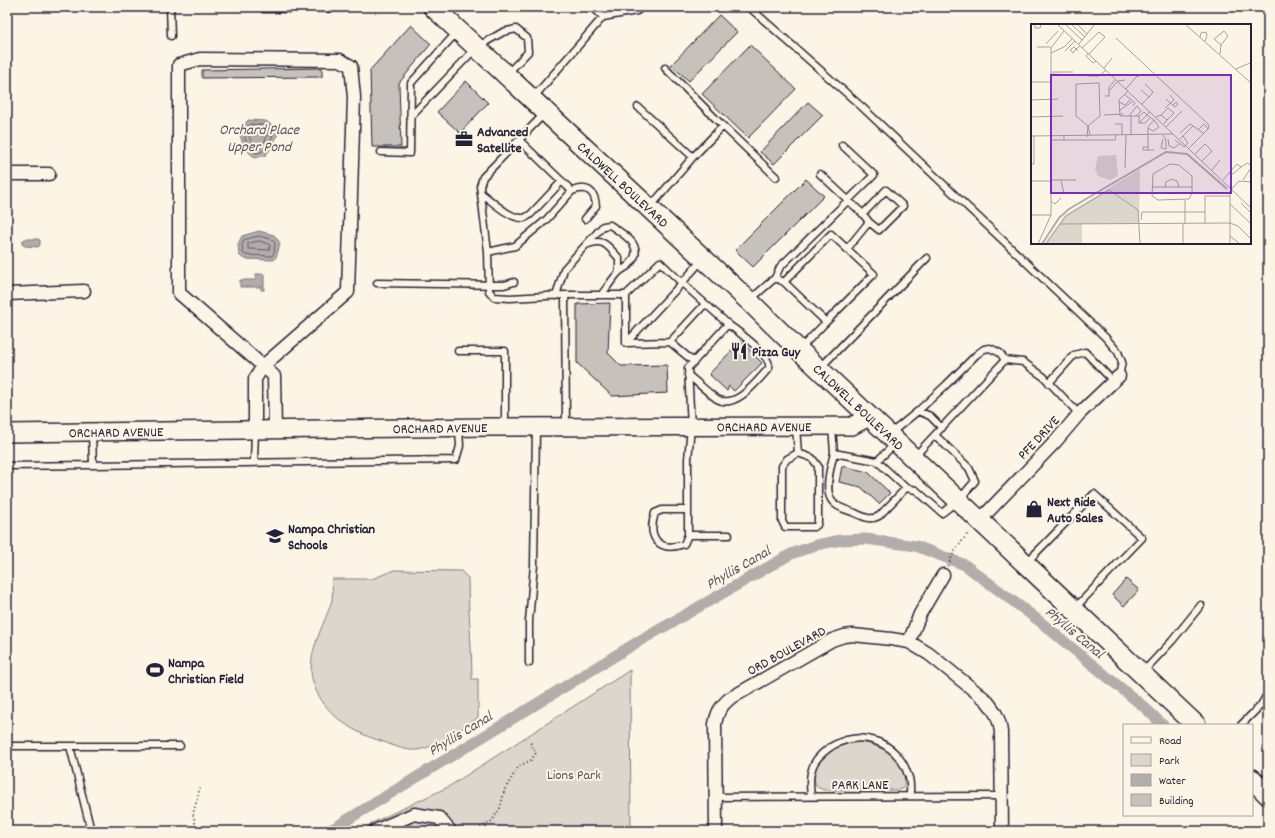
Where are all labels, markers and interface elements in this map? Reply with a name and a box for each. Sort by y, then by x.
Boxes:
inset map [1031,24,1251,244]
water label: Orchard Place Upper Pond [219,120,300,159]
place label: Advanced Satellite [477,123,529,159]
office icon: Advanced Satellite [454,129,474,149]
street label: CALDWELL BOULEVARD [572,138,672,233]
restaurant icon: Pizza Guy [729,341,749,361]
place label: Pizza Guy [752,343,801,363]
street label: CALDWELL BOULEVARD [808,360,907,456]
street label: PFE DRIVE [1014,411,1066,465]
street label: ORCHARD AVENUE [717,418,812,438]
street label: ORCHARD AVENUE [393,419,488,440]
street label: ORCHARD AVENUE [69,423,164,444]
place label: Next Ride Auto Sales [1047,493,1104,529]
shop icon: Next Ride Auto Sales [1024,499,1044,519]
place label: Nampa Christian Schools [288,520,376,556]
school or university icon: Nampa Christian Schools [265,526,285,546]
water label: Phyllis Canal [703,541,777,596]
water label: Phyllis Canal [1039,602,1109,666]
street label: ORD BOULEVARD [744,622,830,682]
place label: Nampa Christian Field [168,654,244,690]
sports icon: Nampa Christian Field [145,660,165,680]
water label: Phyllis Canal [425,706,499,763]
legend [1123,724,1253,816]
text: Road [1159,733,1181,750]
text: Park [1159,753,1180,770]
park label: Lions Park [547,766,601,786]
text: Water [1159,773,1186,790]
street label: PARK LANE [831,776,889,796]
text: Building [1159,793,1194,810]

